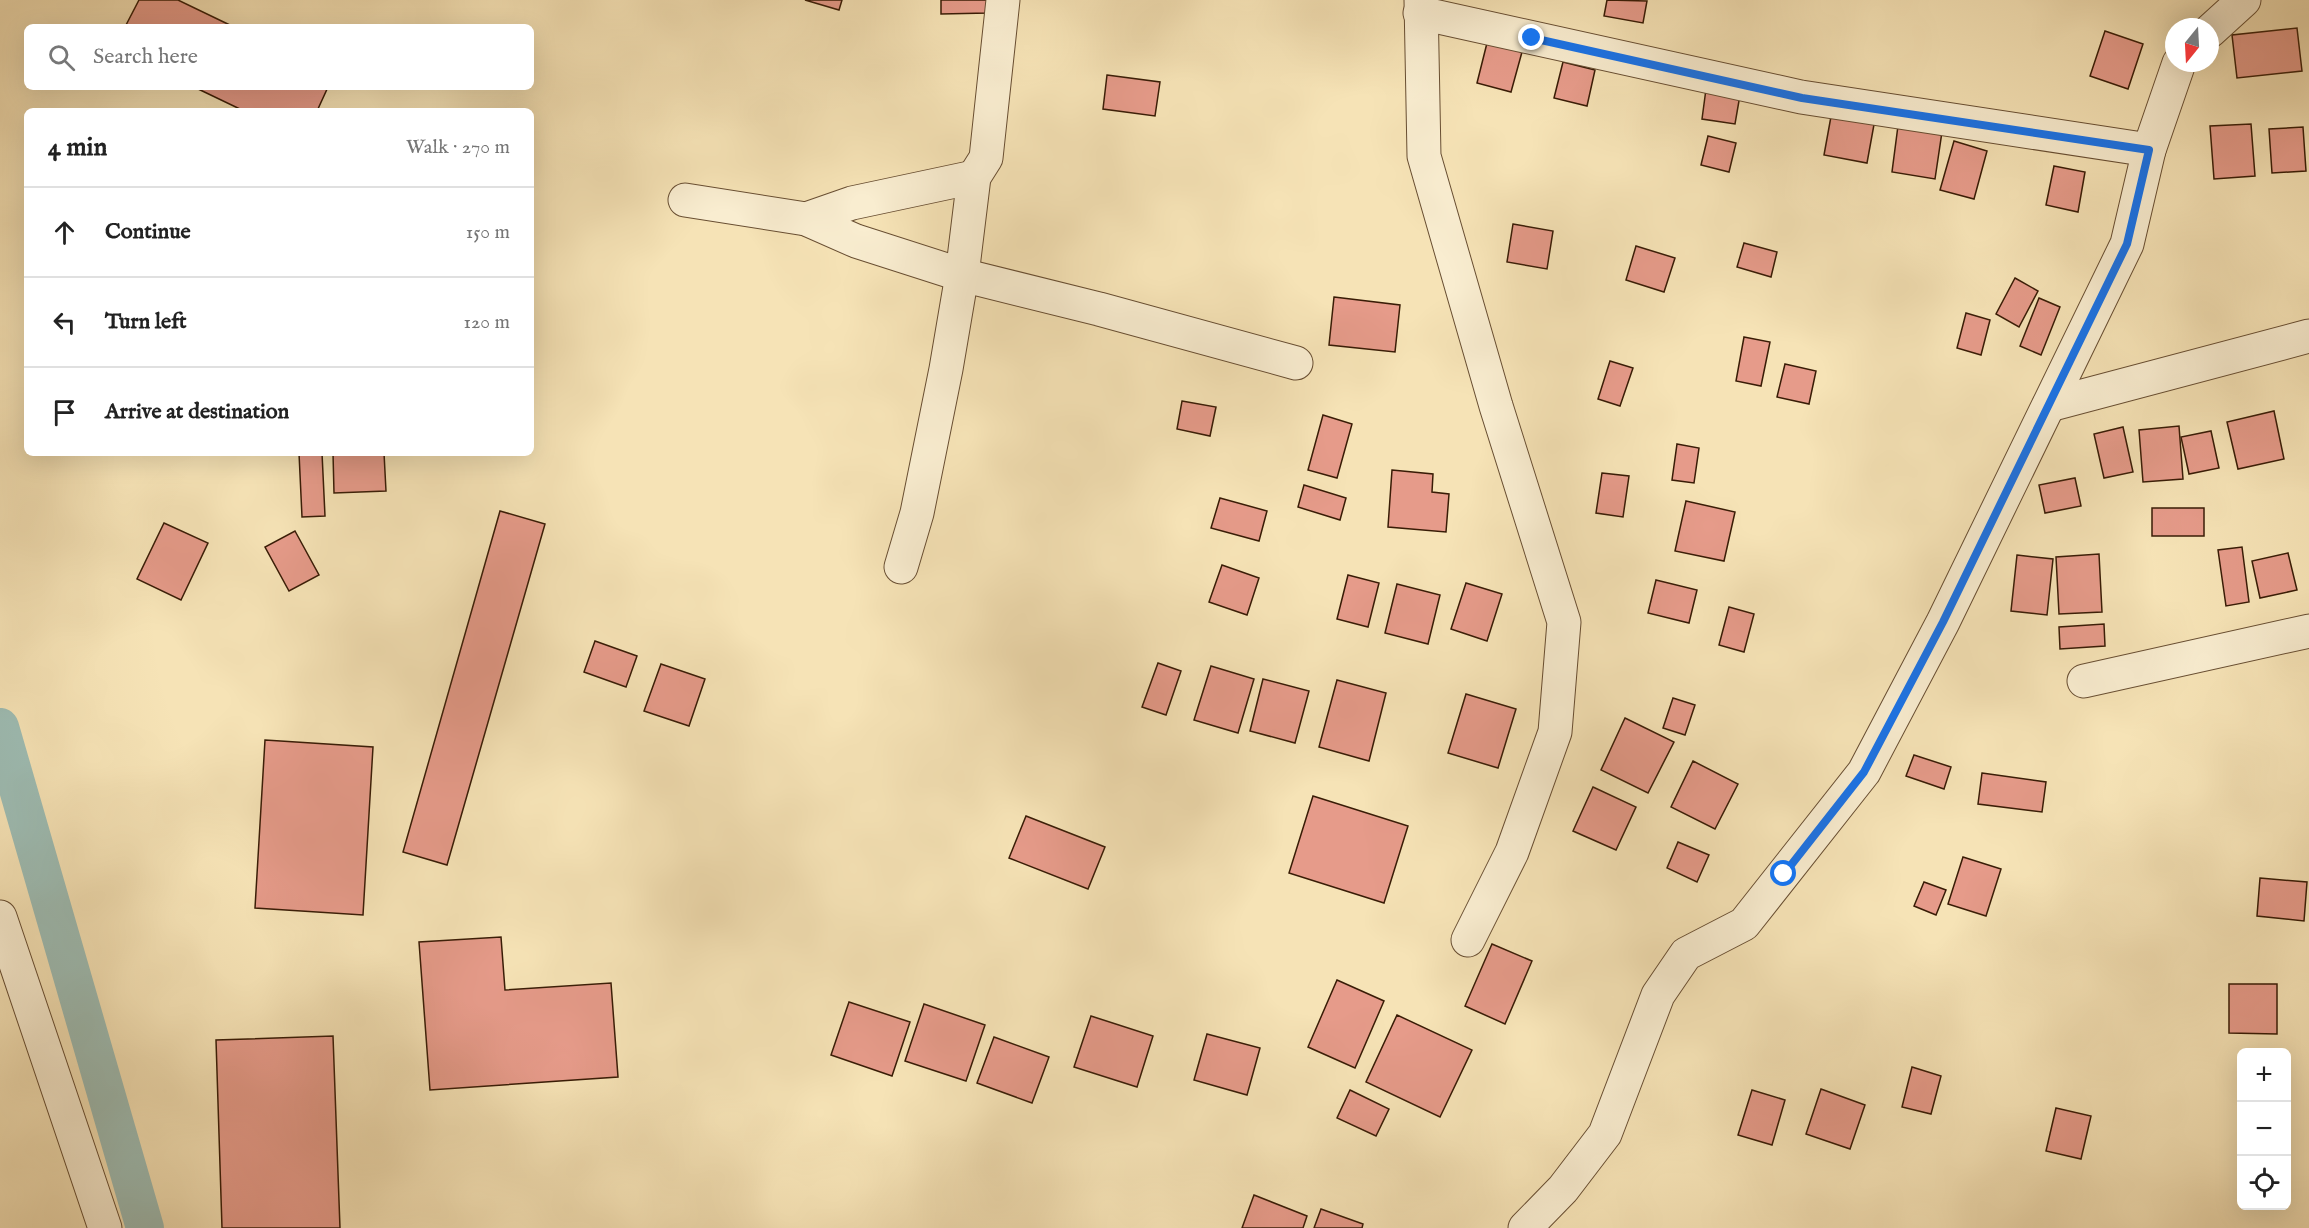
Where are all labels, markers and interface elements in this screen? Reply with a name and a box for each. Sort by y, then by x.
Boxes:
north arrow [2165,18,2219,72]
search box [24,24,534,90]
route end [1518,24,1544,50]
icon: search [45,41,78,74]
text: Search here [93,43,198,71]
text: 4 min [48,131,107,164]
text: Walk · 270 m [406,135,510,160]
icon: ahead [48,216,81,249]
text: Continue [105,218,191,246]
text: 150 m [466,220,510,245]
icon: left [48,306,81,339]
text: Turn left [105,308,187,336]
text: 120 m [464,310,510,335]
icon: arrive [48,396,81,429]
text: Arrive at destination [105,398,289,426]
route start [1770,860,1796,886]
map controls [2237,1048,2291,1210]
button: + [2237,1048,2291,1102]
button: − [2237,1102,2291,1156]
button: locate [2237,1156,2291,1210]

